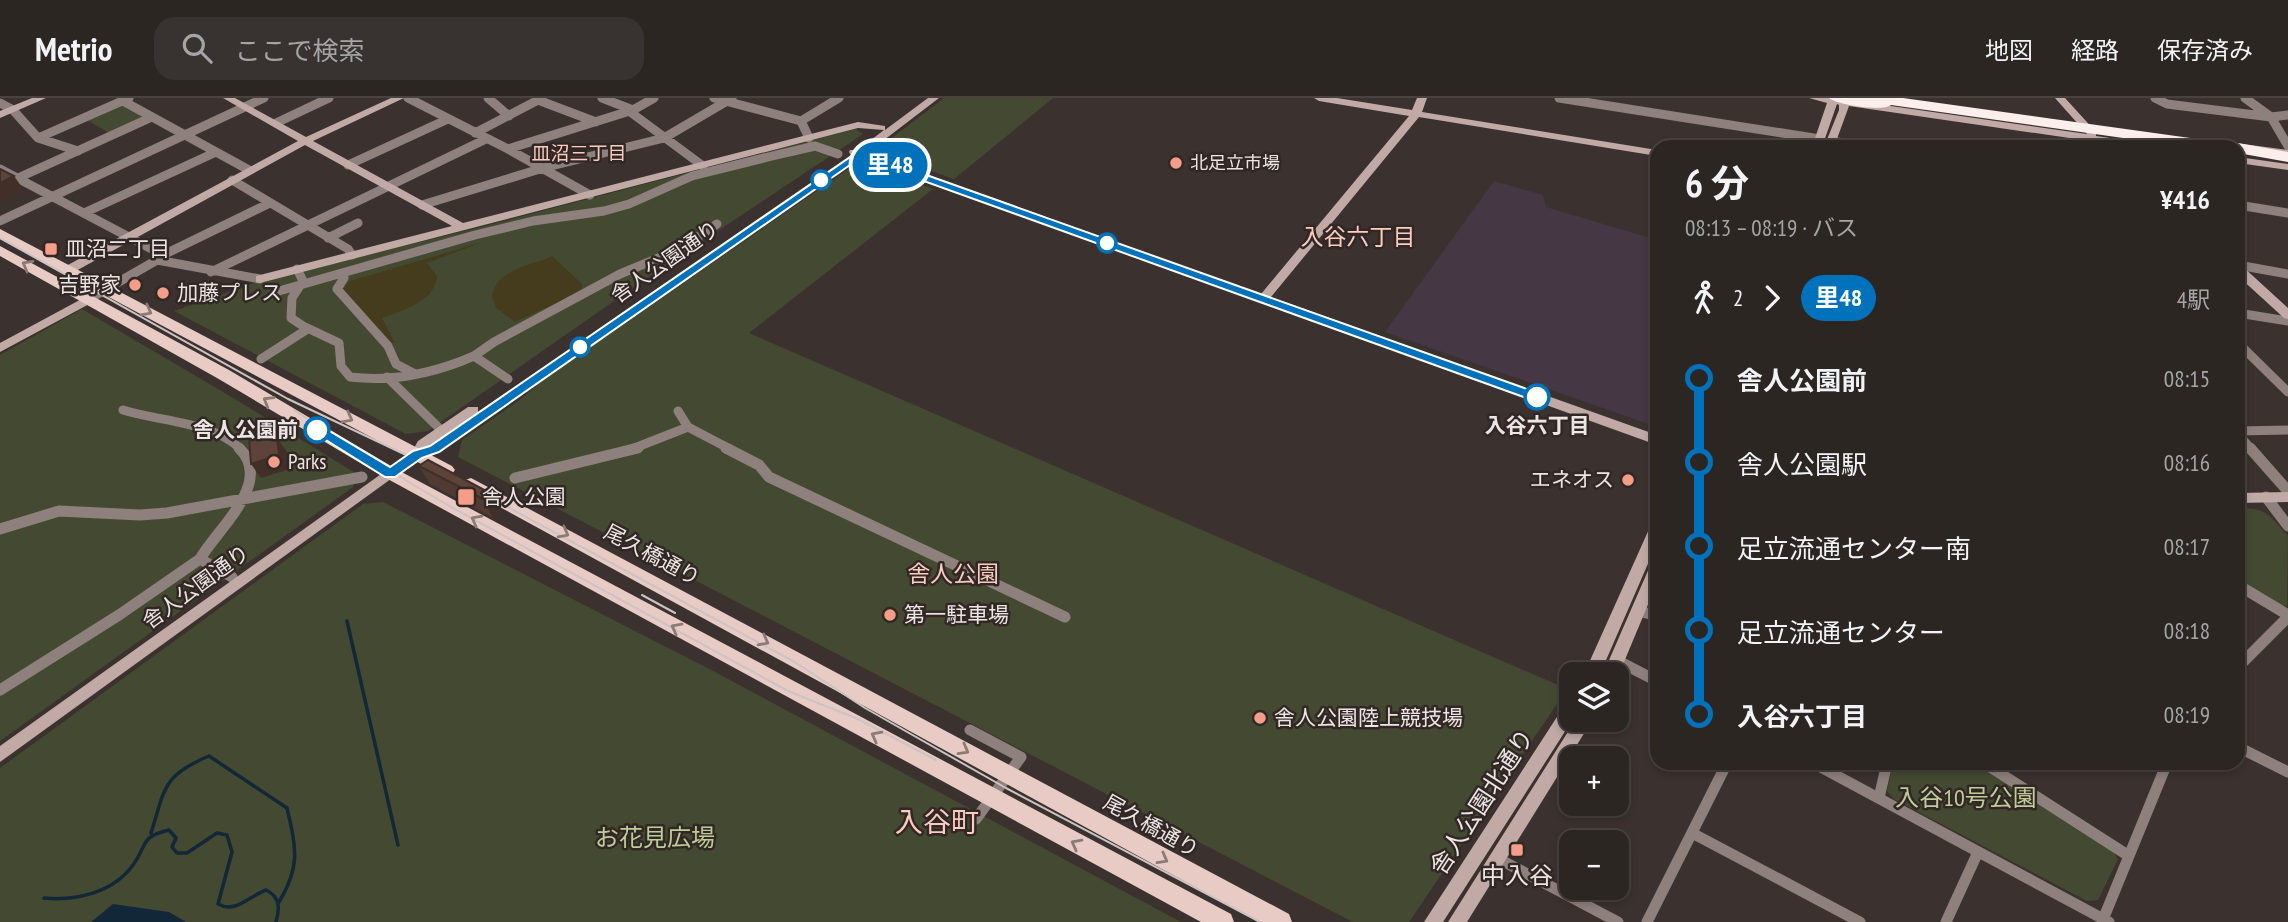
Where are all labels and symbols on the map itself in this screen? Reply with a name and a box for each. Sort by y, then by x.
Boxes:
district label: 皿沼三丁目 [531,141,627,165]
line badge: 里48 [850,142,930,188]
place label: 北足立市場 [1190,151,1280,174]
marker: 北足立市場 [1168,155,1184,171]
unlabelled marker [811,170,831,190]
street label: 舎人公園通り [605,214,724,309]
district label: 入谷六丁目 [1301,222,1416,251]
unlabelled marker [1097,233,1117,253]
place label: 皿沼二丁目 [65,235,170,262]
marker: 皿沼二丁目 [43,241,59,257]
one-way arrow [22,260,35,273]
place label: 吉野家 [58,271,121,298]
marker: 吉野家 [127,277,143,293]
place label: 加藤プレス [177,279,282,306]
marker: 加藤プレス [155,285,171,301]
one-way arrow [139,303,152,317]
unlabelled marker [570,337,590,357]
marker: 入谷六丁目 [1524,384,1550,410]
one-way arrow [263,396,276,409]
one-way arrow [340,409,353,423]
place label: 入谷六丁目 [1485,412,1590,439]
place label: 舎人公園前 [193,416,298,443]
marker: 舎人公園前 [304,417,330,443]
place label: Parks [288,448,326,475]
marker: Parks [266,454,282,470]
place label: エネオス [1530,466,1614,493]
marker: エネオス [1620,472,1636,488]
place label: 舎人公園 [482,483,566,510]
marker: 舎人公園 [456,487,476,507]
one-way arrow [470,514,483,528]
street label: 尾久橋通り [600,518,705,591]
one-way arrow [556,525,569,538]
street label: 舎人公園通り [137,539,255,635]
district label: 舎人公園 [907,559,999,588]
place label: 第一駐車場 [904,601,1009,628]
marker: 第一駐車場 [882,607,898,623]
one-way arrow [671,622,683,636]
one-way arrow [757,632,769,646]
place label: 舎人公園陸上競技場 [1274,704,1463,731]
marker: 舎人公園陸上競技場 [1252,710,1268,726]
street label: 舎人公園北通り [1423,723,1540,881]
one-way arrow [871,730,883,744]
one-way arrow [956,742,969,755]
park label: 入谷10号公園 [1895,782,2037,813]
street label: 尾久橋通り [1099,788,1204,863]
district label: 入谷町 [895,803,979,840]
park label: お花見広場 [595,822,715,853]
one-way arrow [1071,839,1083,853]
marker: 中入谷 [1509,842,1525,858]
one-way arrow [1156,851,1169,864]
place label: 中入谷 [1481,860,1553,891]

